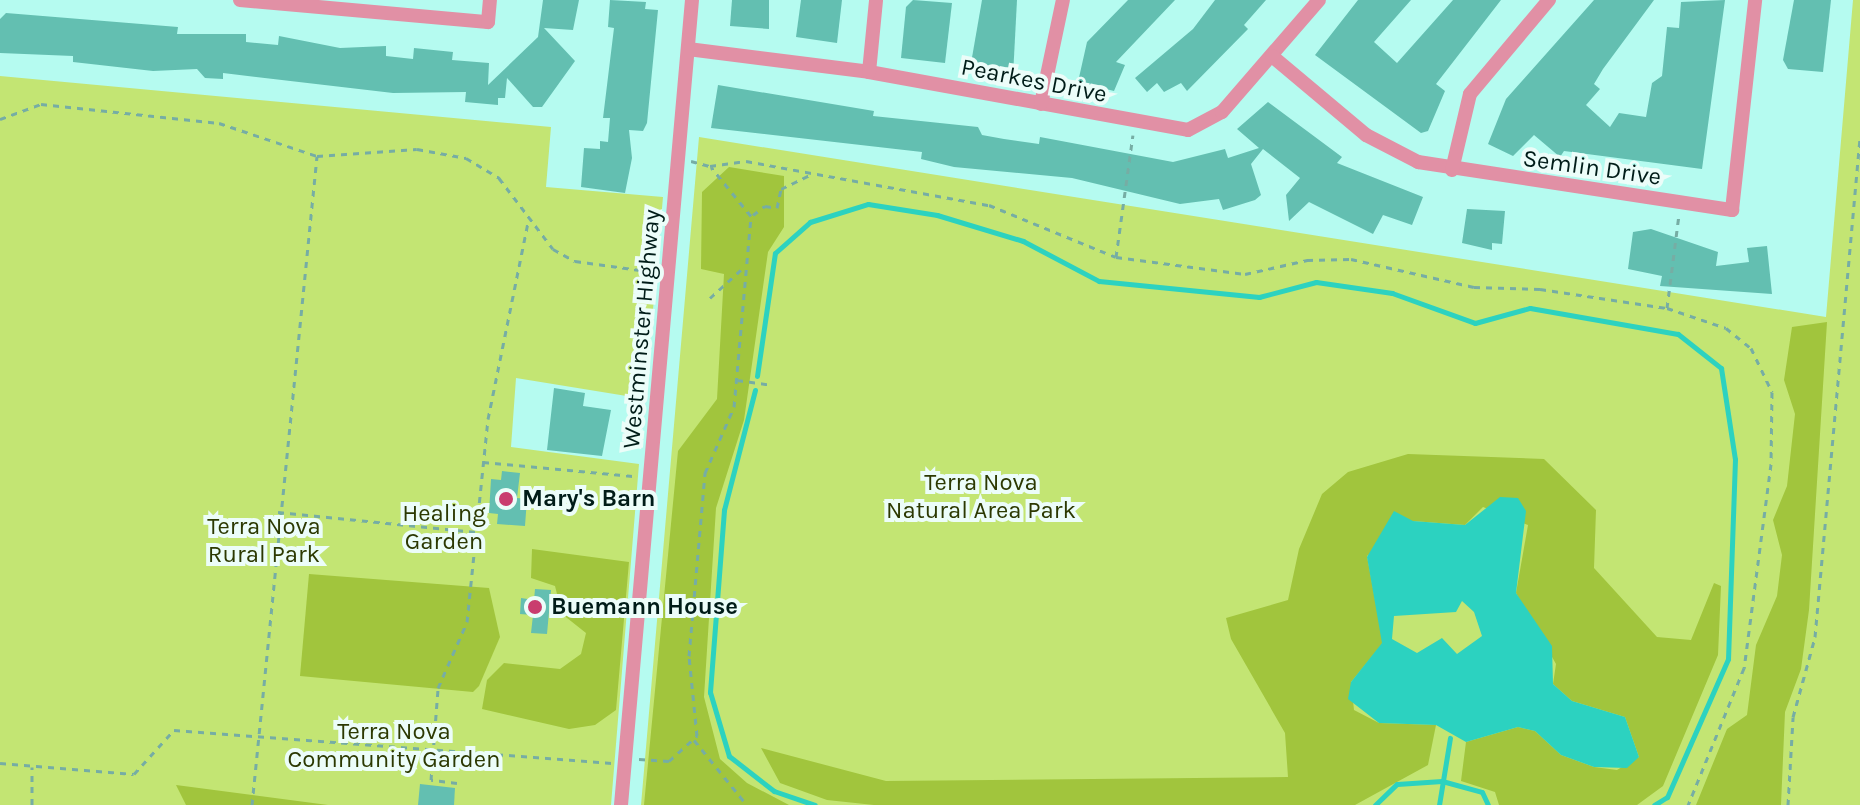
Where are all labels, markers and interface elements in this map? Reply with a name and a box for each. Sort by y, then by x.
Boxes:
street label: Pearkes Drive [959,53,1109,109]
street label: Semlin Drive [1521,144,1663,192]
street label: Westminster Highway [617,208,667,450]
park label: Terra Nova Natural Area Park [886,469,1076,525]
place label: Mary's Barn [522,485,656,513]
marker: Mary's Barn [497,490,515,508]
park label: Healing Garden [402,500,486,556]
park label: Terra Nova Rural Park [207,513,321,569]
place label: Buemann House [551,593,738,621]
marker: Buemann House [526,598,544,616]
park label: Terra Nova Community Garden [287,718,501,774]

